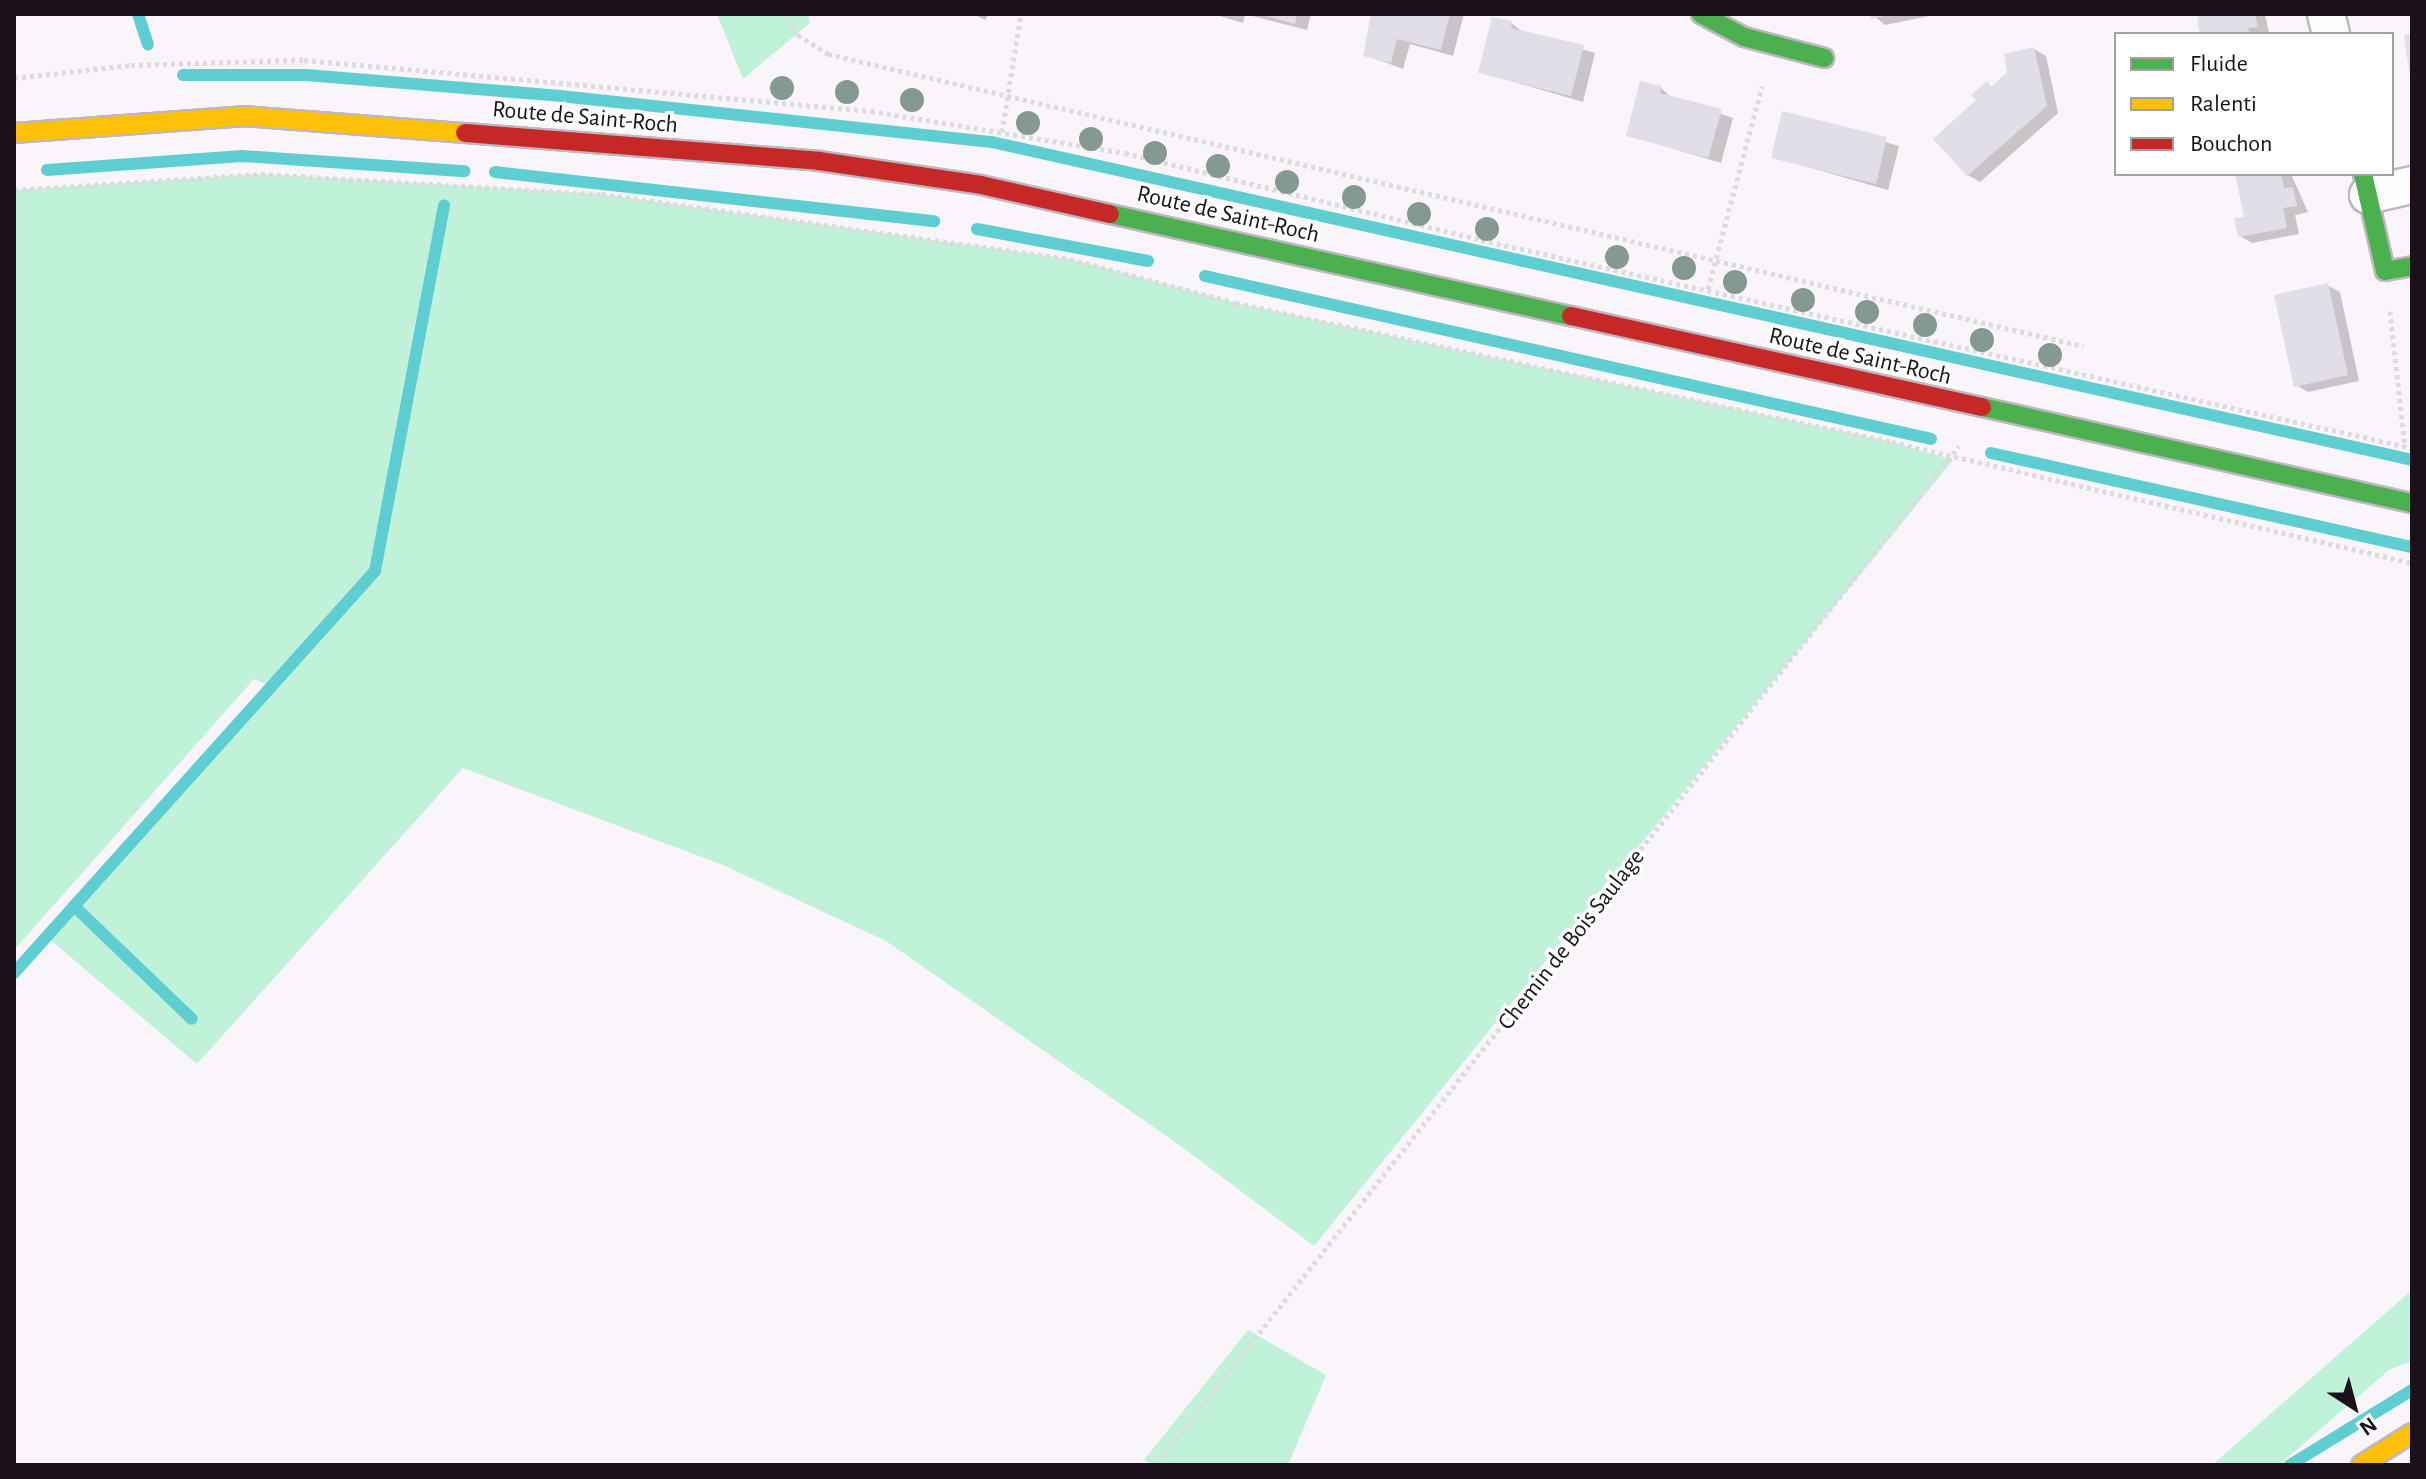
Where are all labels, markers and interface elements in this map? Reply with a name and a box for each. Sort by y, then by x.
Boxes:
legend [2114,32,2394,176]
text: Fluide [2190,52,2248,76]
text: Ralenti [2190,92,2257,116]
street label: Route de Saint-Roch [491,96,679,140]
text: Bouchon [2190,132,2272,156]
street label: Route de Saint-Roch [1134,180,1322,250]
street label: Route de Saint-Roch [1766,322,1954,392]
street label: Chemin de Bois Saulage [1492,844,1652,1036]
north arrow [2314,1367,2394,1447]
text: N [2355,1413,2381,1440]

